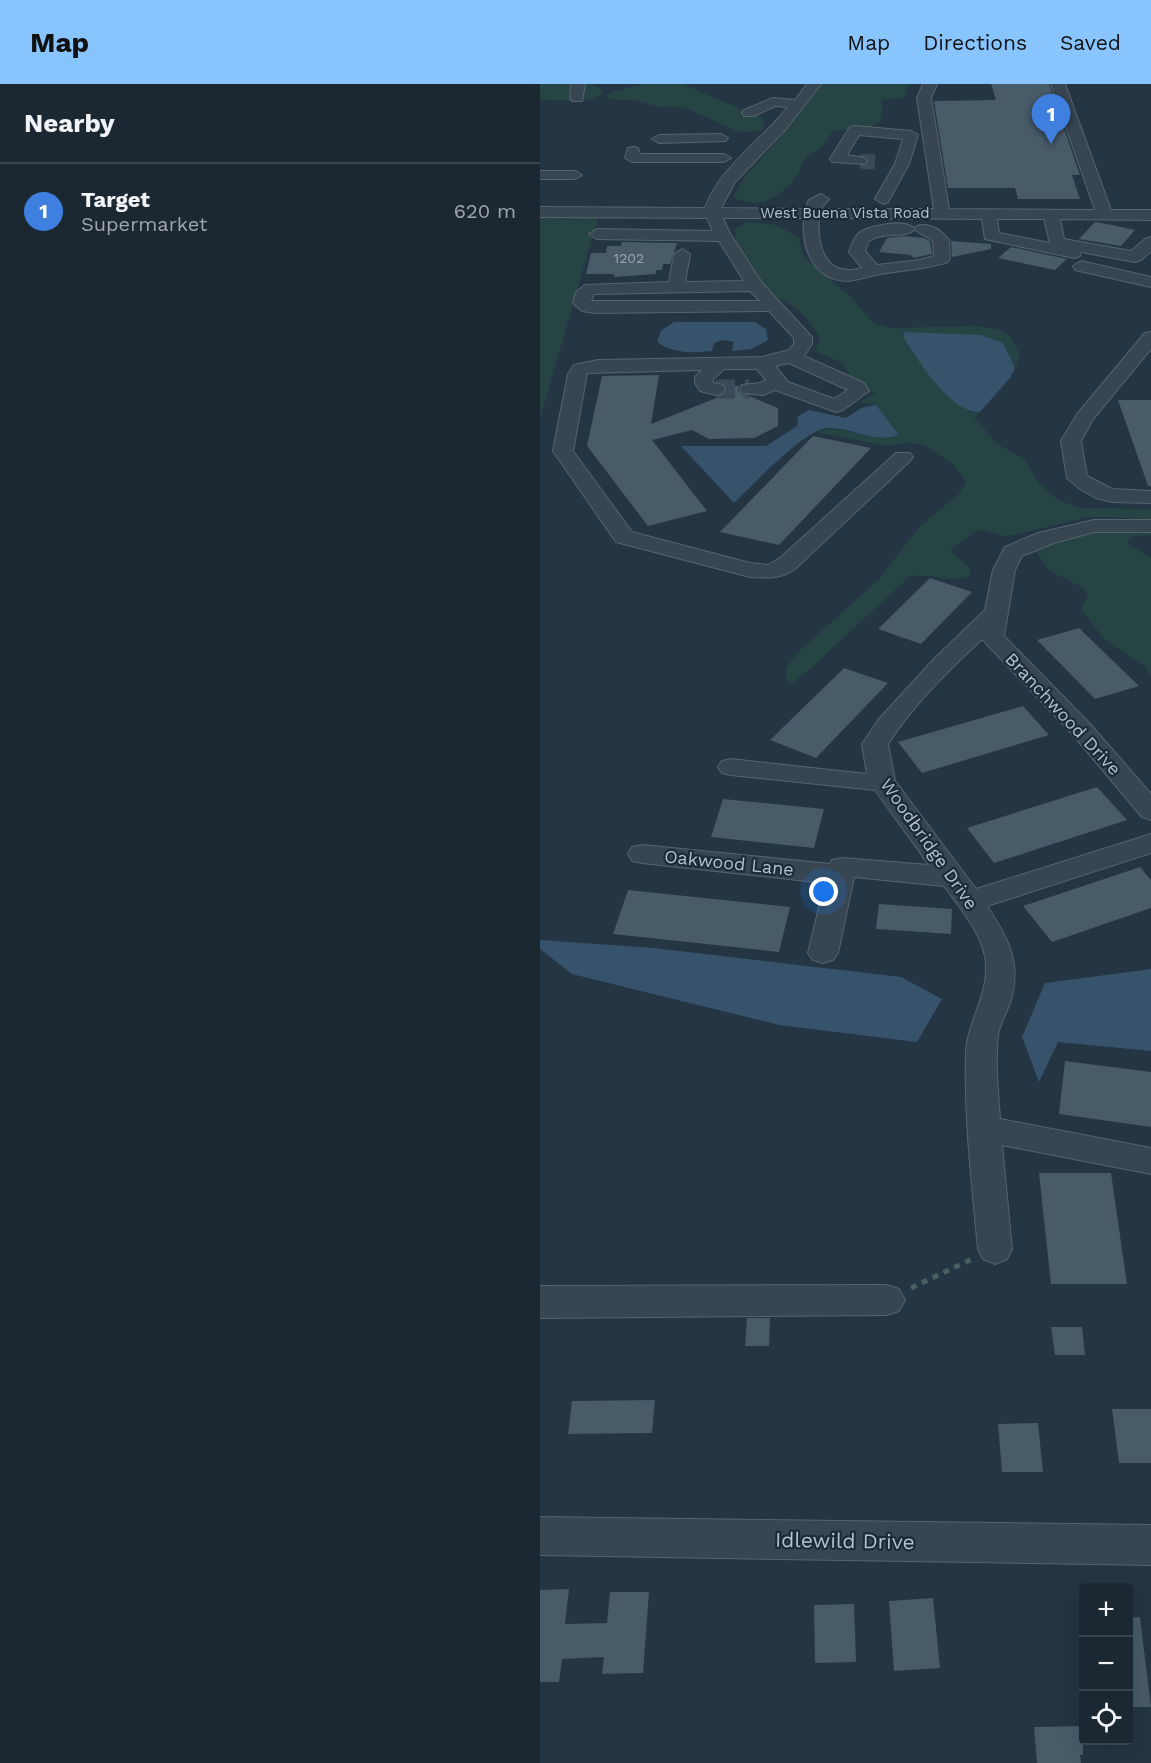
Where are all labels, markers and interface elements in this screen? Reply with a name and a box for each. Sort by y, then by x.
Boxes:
text: Map [30,26,89,59]
text: Map [847,30,890,55]
text: Directions [923,30,1027,55]
text: Saved [1060,30,1121,55]
pin: 1 [1032,94,1070,144]
text: Nearby [24,108,115,138]
text: Target [81,187,150,212]
text: 1 [39,199,48,223]
text: 620 m [454,199,516,223]
street label: West Buena Vista Road [760,204,930,222]
text: Supermarket [81,212,207,236]
house number: 1202 [614,250,644,266]
street label: Branchwood Drive [1001,648,1126,779]
street label: Woodbridge Drive [876,774,983,913]
street label: Oakwood Lane [663,845,795,880]
your location [809,877,838,906]
street label: Idlewild Drive [775,1527,915,1554]
map controls [1079,1583,1133,1745]
button: + [1079,1583,1133,1637]
button: − [1079,1637,1133,1691]
button: locate [1079,1691,1133,1745]

